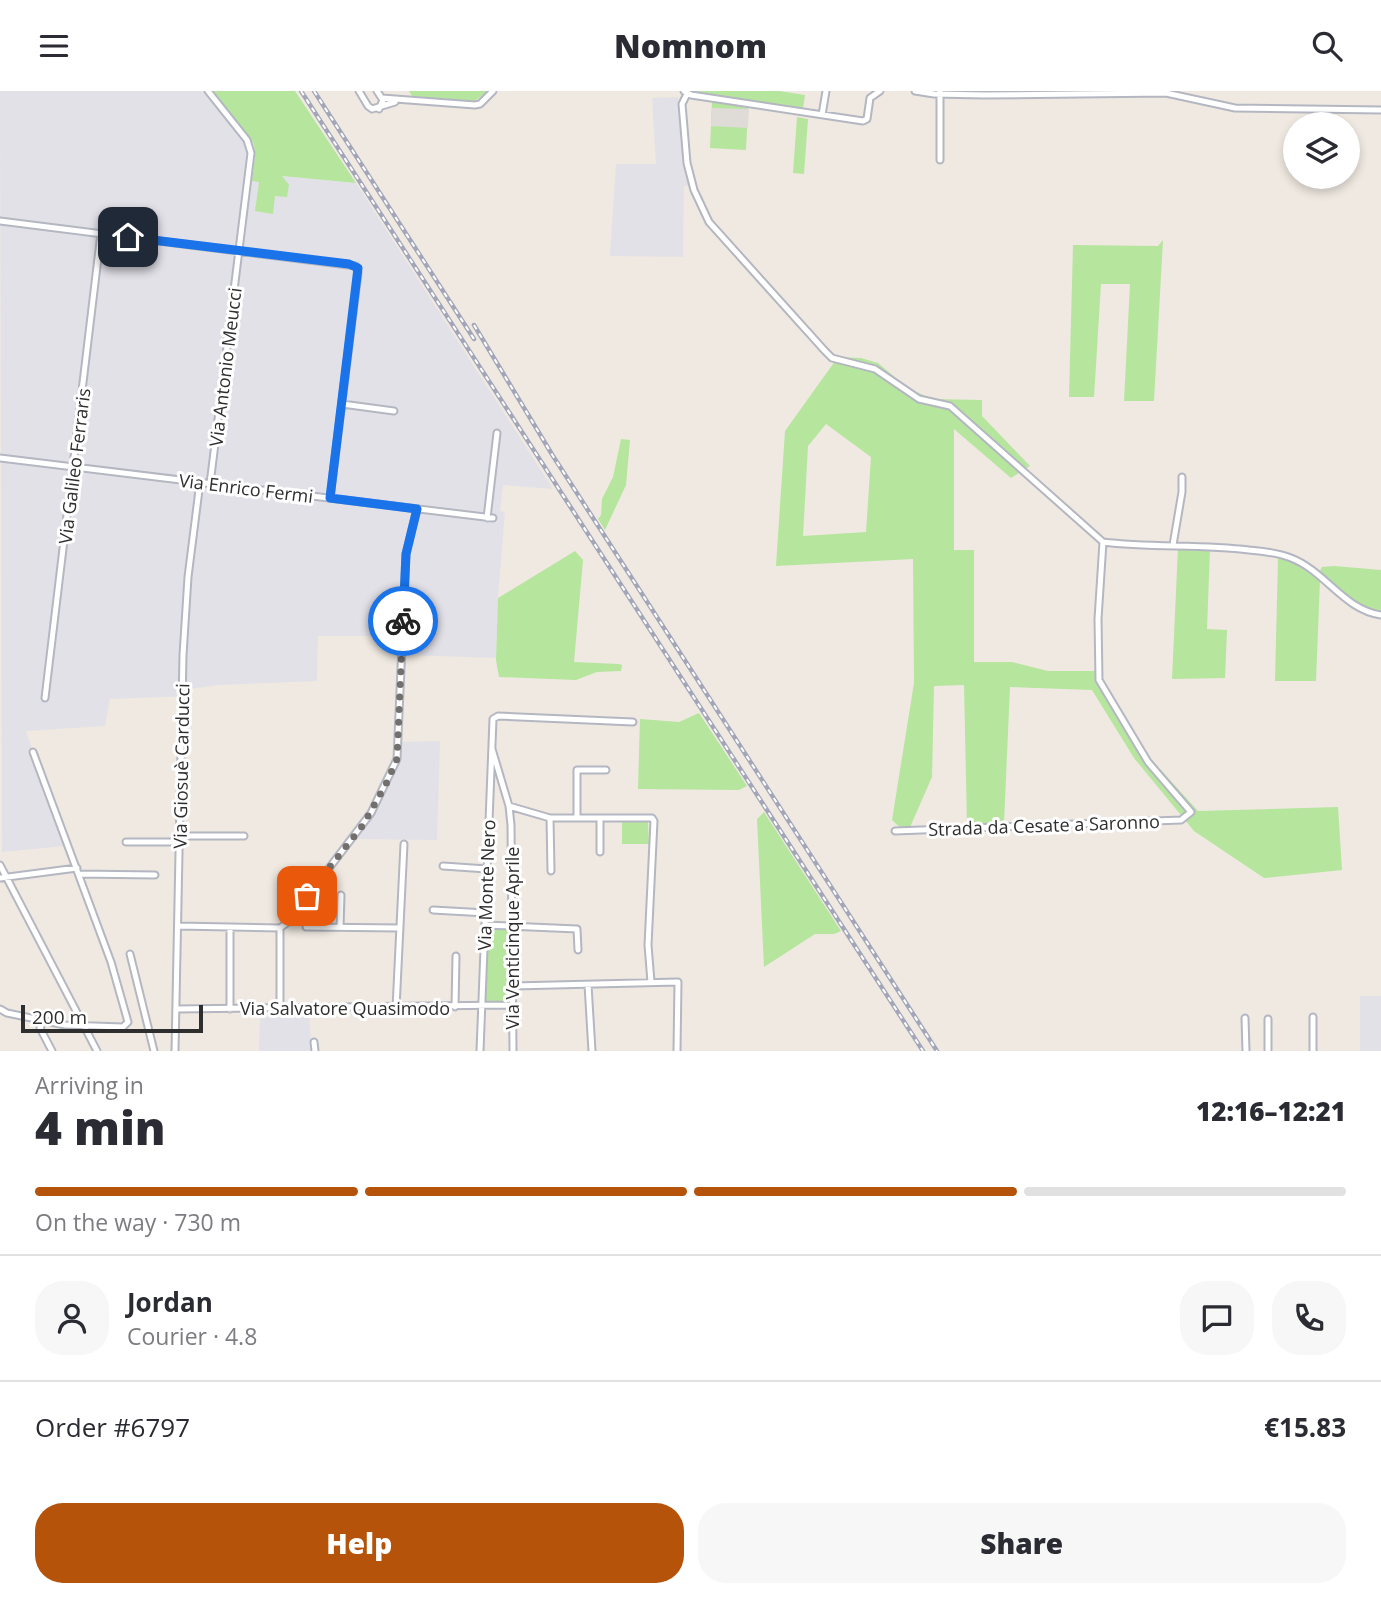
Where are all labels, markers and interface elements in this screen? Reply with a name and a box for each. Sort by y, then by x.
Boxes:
text: Nomnom [614,24,767,67]
icon: menu [35,27,73,65]
icon: search [1308,27,1346,65]
map controls [1283,112,1360,189]
button: layers [1283,112,1360,189]
pin [98,207,158,267]
icon: home [109,218,147,256]
street label: Via Antonio Meucci [203,286,247,448]
street label: Via Galileo Ferraris [53,387,95,545]
street label: Via Enrico Fermi [178,468,314,508]
courier [368,586,438,656]
icon: bike [384,602,422,640]
street label: Via Giosuè Carducci [168,683,194,849]
street label: Strada da Cesate a Saronno [928,809,1160,841]
street label: Via Monte Nero [472,819,500,951]
street label: Via Venticinque Aprile [500,847,524,1029]
pin [277,866,337,926]
icon: bag [288,877,326,915]
street label: Via Salvatore Quasimodo [240,996,450,1020]
scale bar [21,1002,203,1034]
text: 200 m [32,1004,87,1030]
text: Arriving in [35,1069,144,1101]
text: 12:16–12:21 [1196,1093,1346,1129]
text: 4 min [35,1096,166,1158]
text: On the way · 730 m [35,1206,241,1238]
button: person [35,1281,109,1355]
button: chat [1180,1281,1254,1355]
button: phone [1272,1281,1346,1355]
text: Jordan [127,1284,213,1320]
text: Courier · 4.8 [127,1320,257,1352]
text: Order #6797 [35,1409,190,1445]
text: €15.83 [1264,1409,1346,1445]
button: Help [35,1503,684,1583]
button: Share [698,1503,1346,1583]

